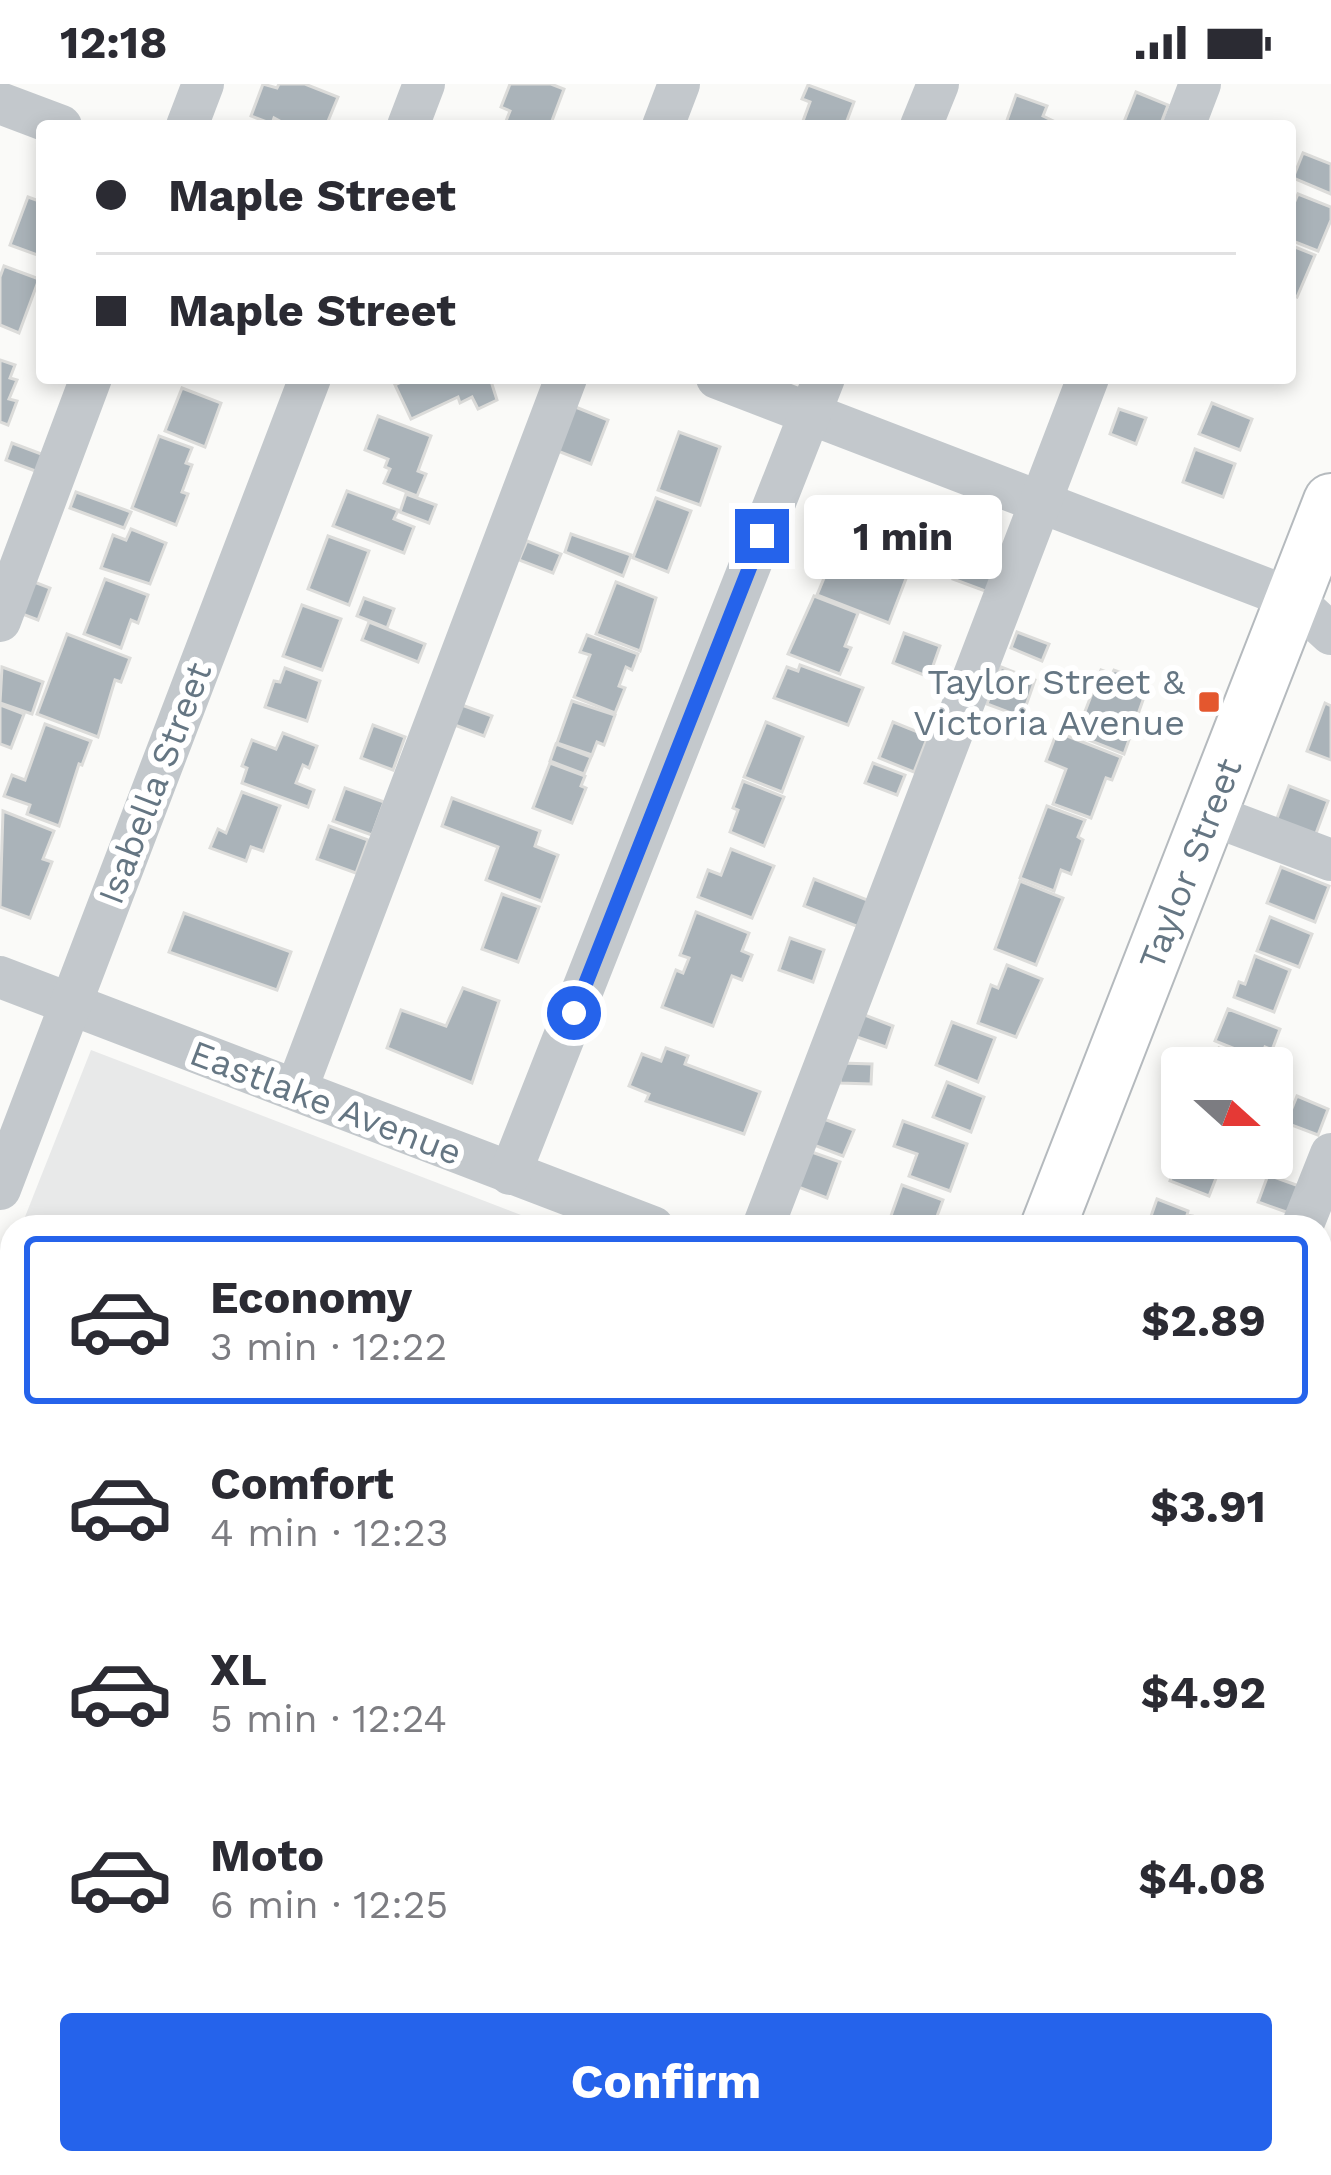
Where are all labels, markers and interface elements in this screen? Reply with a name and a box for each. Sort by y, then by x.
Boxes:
text: 12:18 [60,16,167,69]
text: Maple Street [168,169,456,222]
text: Maple Street [168,284,456,337]
callout: 1 min [804,494,1002,578]
route end [735,509,789,563]
text: 1 min [853,514,953,559]
street label: Isabella Street [90,657,220,910]
place label: Taylor Street & Victoria Avenue [913,661,1186,744]
marker: Taylor Street & Victoria Avenue [1196,689,1222,715]
street label: Taylor Street [1130,752,1251,976]
route start [547,986,601,1040]
street label: Eastlake Avenue [184,1032,467,1174]
north arrow [1161,1047,1293,1179]
map controls [1161,1047,1293,1179]
icon: car [66,1266,174,1374]
text: Economy [210,1271,412,1324]
text: $2.89 [1141,1294,1266,1347]
text: 3 min · 12:22 [210,1324,447,1369]
icon: car [66,1452,174,1560]
text: Comfort [210,1457,394,1510]
text: $3.91 [1150,1480,1266,1533]
text: 4 min · 12:23 [210,1510,448,1555]
icon: car [66,1638,174,1746]
text: XL [210,1643,267,1696]
text: $4.92 [1141,1666,1266,1719]
text: 5 min · 12:24 [210,1696,447,1741]
icon: car [66,1824,174,1932]
text: Moto [210,1829,324,1882]
text: $4.08 [1138,1852,1266,1905]
text: 6 min · 12:25 [210,1882,448,1927]
button: Confirm [60,2013,1272,2151]

